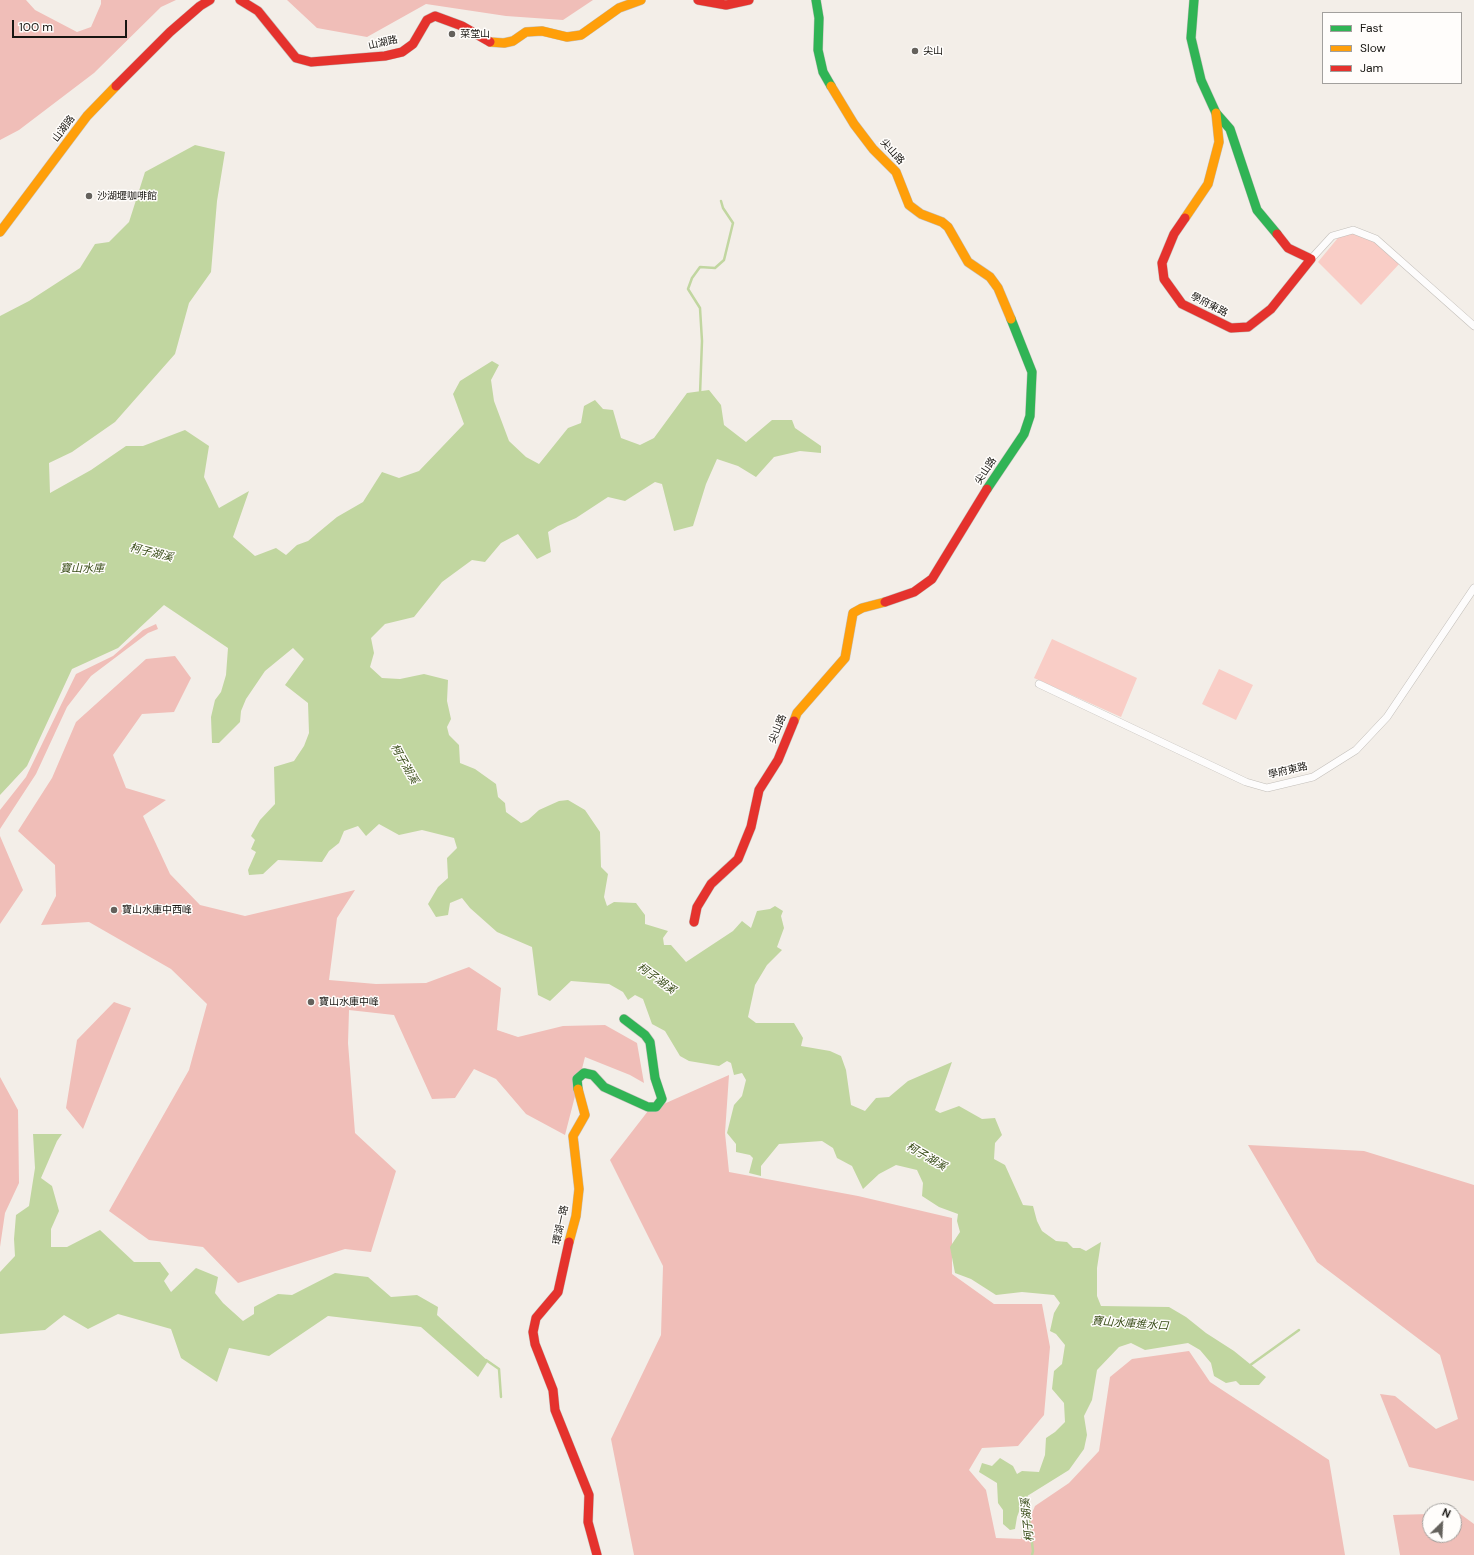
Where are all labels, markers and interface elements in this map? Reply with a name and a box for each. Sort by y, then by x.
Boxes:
scale bar [14,12,129,38]
legend [1322,12,1462,84]
text: 100 m [19,19,53,35]
text: Fast [1360,20,1383,36]
place label: 菜堂山 [460,28,490,40]
marker: 菜堂山 [447,29,457,39]
street label: 山湖路 [367,34,399,52]
text: Slow [1360,40,1386,56]
place label: 尖山 [923,45,943,57]
marker: 尖山 [910,46,920,56]
text: Jam [1360,60,1383,76]
street label: 山湖路 [50,113,78,145]
street label: 尖山路 [878,137,906,167]
place label: 沙湖壢咖啡館 [97,190,157,202]
marker: 沙湖壢咖啡館 [84,191,94,201]
street label: 學府東路 [1188,291,1230,319]
street label: 尖山路 [973,455,999,487]
water label: 柯子湖溪 [128,541,174,565]
water label: 寶山水庫 [60,562,104,576]
street label: 尖山路 [767,713,789,745]
water label: 柯子湖溪 [387,742,421,786]
street label: 學府東路 [1267,761,1309,781]
place label: 寶山水庫中西峰 [122,904,192,916]
marker: 寶山水庫中西峰 [109,905,119,915]
water label: 柯子湖溪 [634,961,678,997]
place label: 寶山水庫中峰 [319,996,379,1008]
marker: 寶山水庫中峰 [306,997,316,1007]
water label: 柯子湖溪 [904,1140,948,1174]
street label: 環湖一路 [551,1204,571,1246]
water label: 寶山水庫進水口 [1091,1315,1169,1333]
water label: 柯子湖溪 [1019,1497,1037,1543]
north arrow [1422,1503,1462,1543]
text: N [1440,1505,1453,1521]

